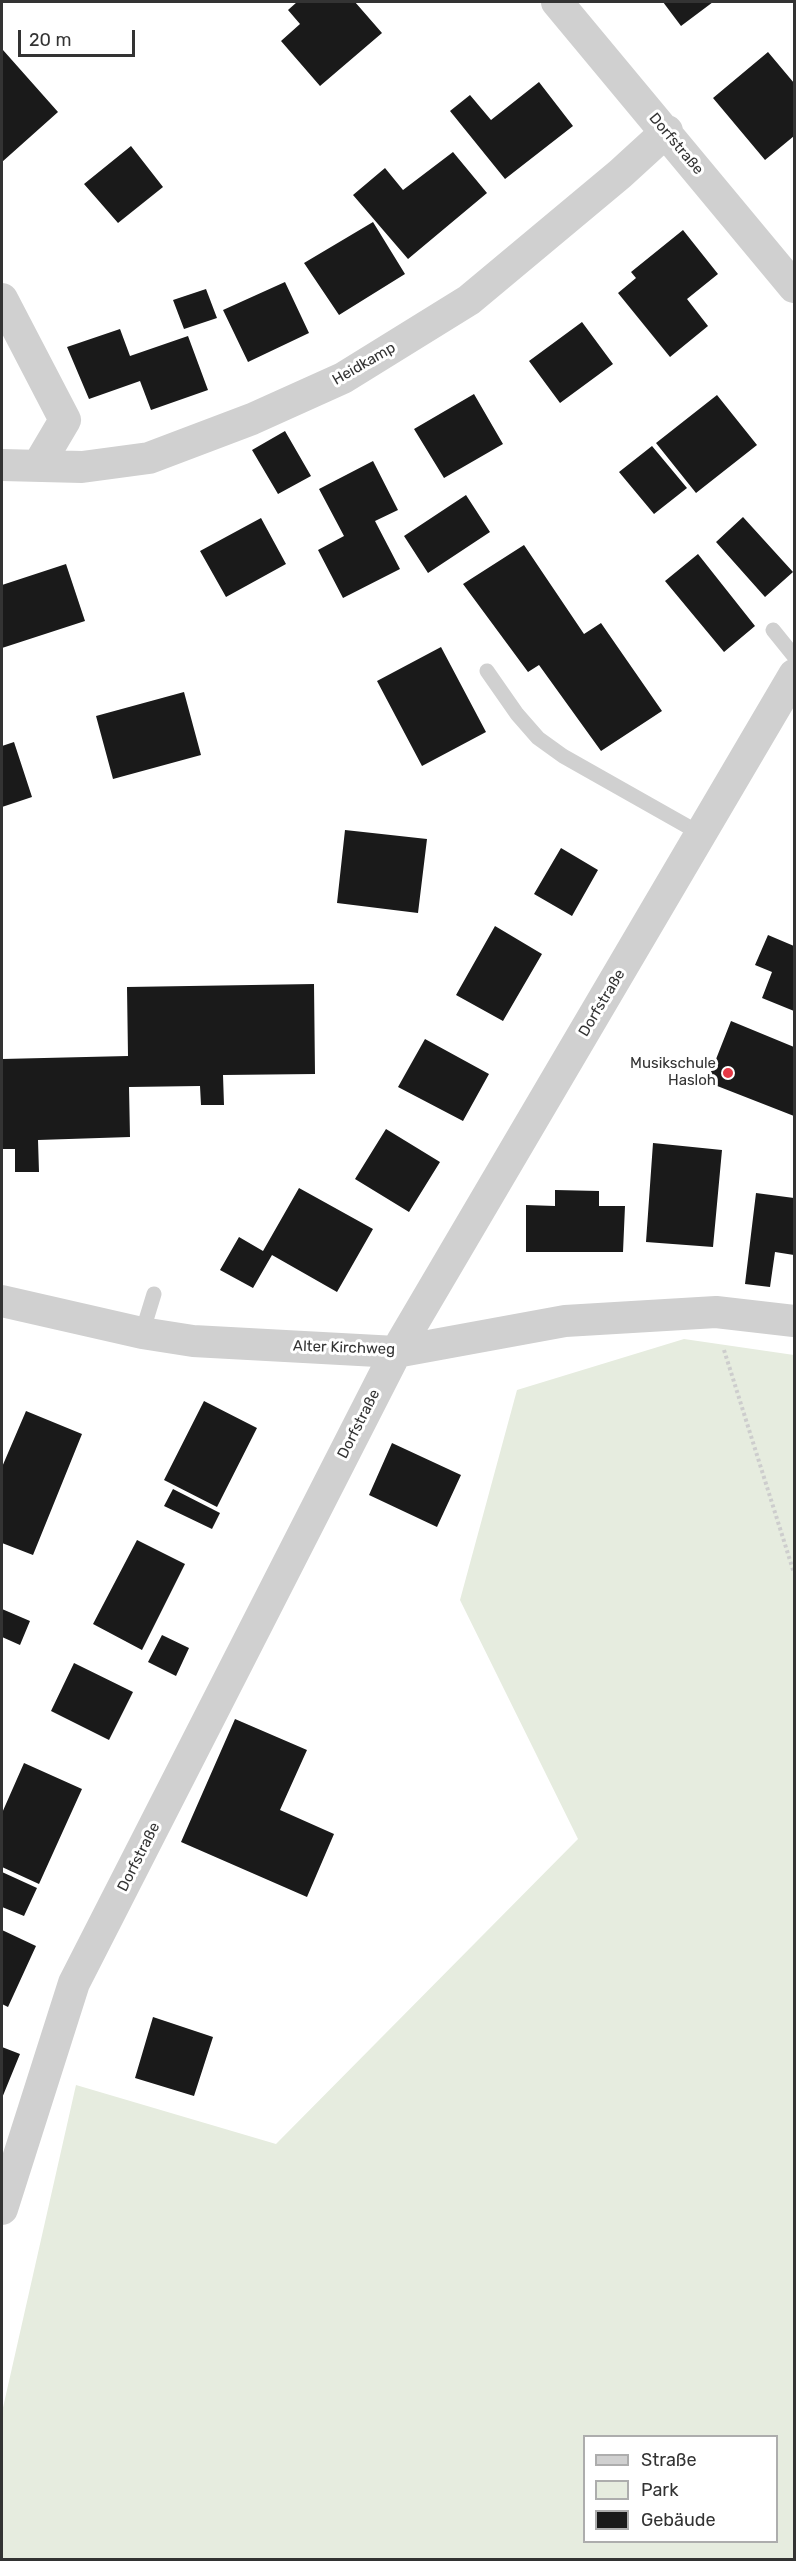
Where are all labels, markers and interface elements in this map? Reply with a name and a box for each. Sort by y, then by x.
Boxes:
scale bar [21,18,138,56]
text: 20 m [29,29,71,51]
street label: Dorfstraße [645,109,707,179]
street label: Heidkamp [329,339,399,389]
street label: Dorfstraße [575,966,629,1040]
place label: Musikschule Hasloh [630,1055,716,1090]
marker: Musikschule Hasloh [721,1066,735,1080]
street label: Alter Kirchweg [293,1337,395,1359]
street label: Dorfstraße [334,1386,384,1462]
street label: Dorfstraße [114,1819,164,1895]
legend [583,2435,778,2543]
text: Straße [641,2449,697,2471]
text: Park [641,2479,678,2501]
text: Gebäude [641,2509,716,2531]

